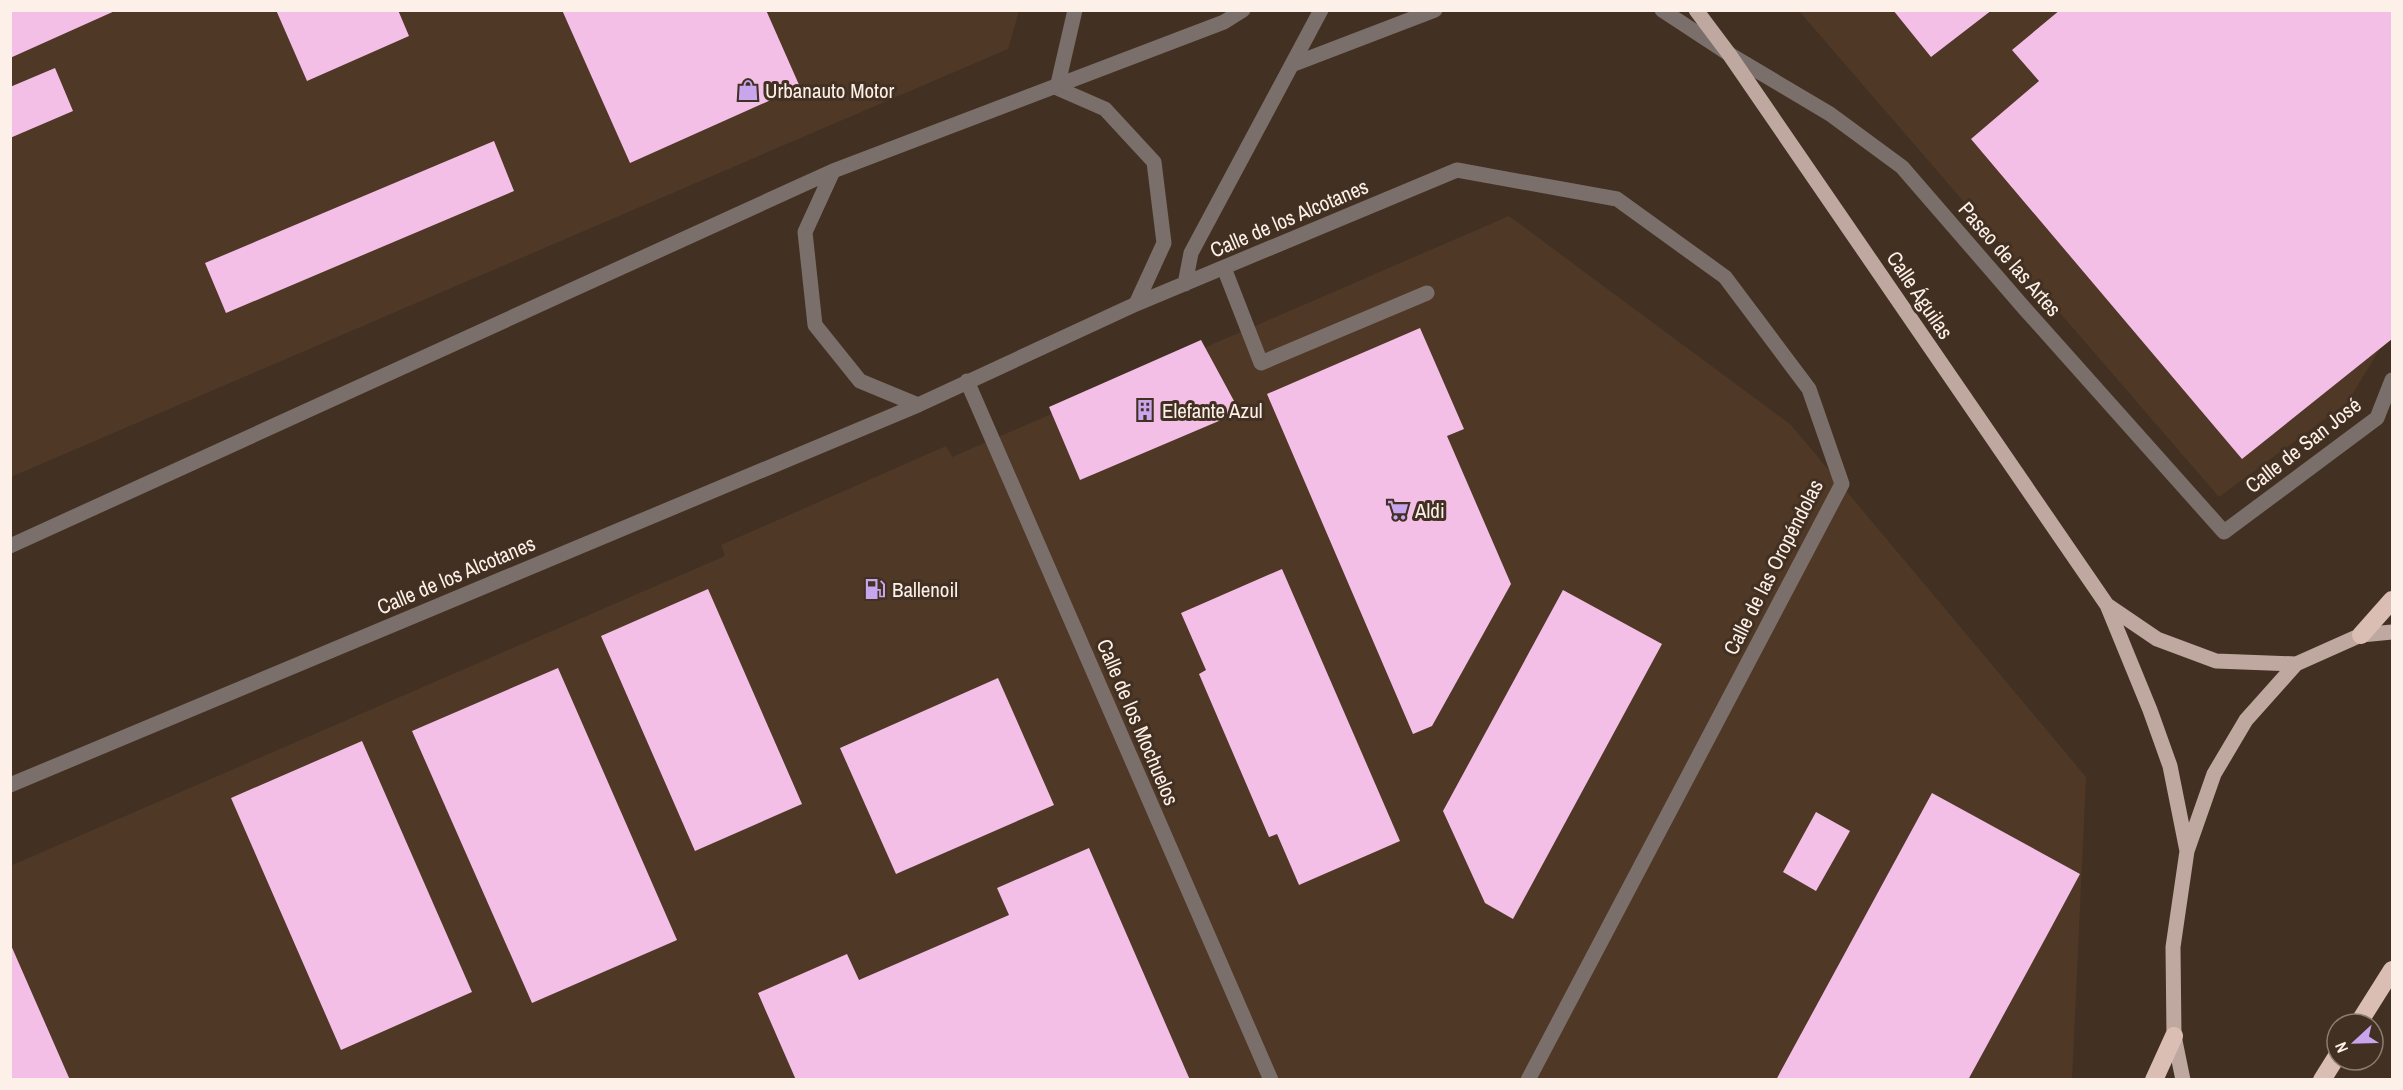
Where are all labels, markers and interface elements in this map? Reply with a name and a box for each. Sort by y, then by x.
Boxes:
place label: Urbanauto Motor [765,76,894,105]
shop icon: Urbanauto Motor [736,78,760,102]
street label: Calle de los Alcotanes [1205,172,1373,264]
street label: Paseo de las Artes [1952,195,2068,323]
street label: Calle Águilas [1880,245,1960,345]
street label: Calle de San José [2239,391,2367,499]
place label: Elefante Azul [1162,396,1263,425]
building icon: Elefante Azul [1133,398,1157,422]
street label: Calle de las Oropéndolas [1716,474,1830,660]
place label: Aldi [1414,496,1445,525]
supermarket icon: Aldi [1386,498,1410,522]
street label: Calle de los Alcotanes [372,529,540,621]
place label: Ballenoil [892,575,958,604]
fuel station icon: Ballenoil [863,577,887,601]
street label: Calle de los Mochuelos [1090,634,1186,810]
north arrow [2325,1012,2385,1072]
text: N [2329,1039,2353,1056]

